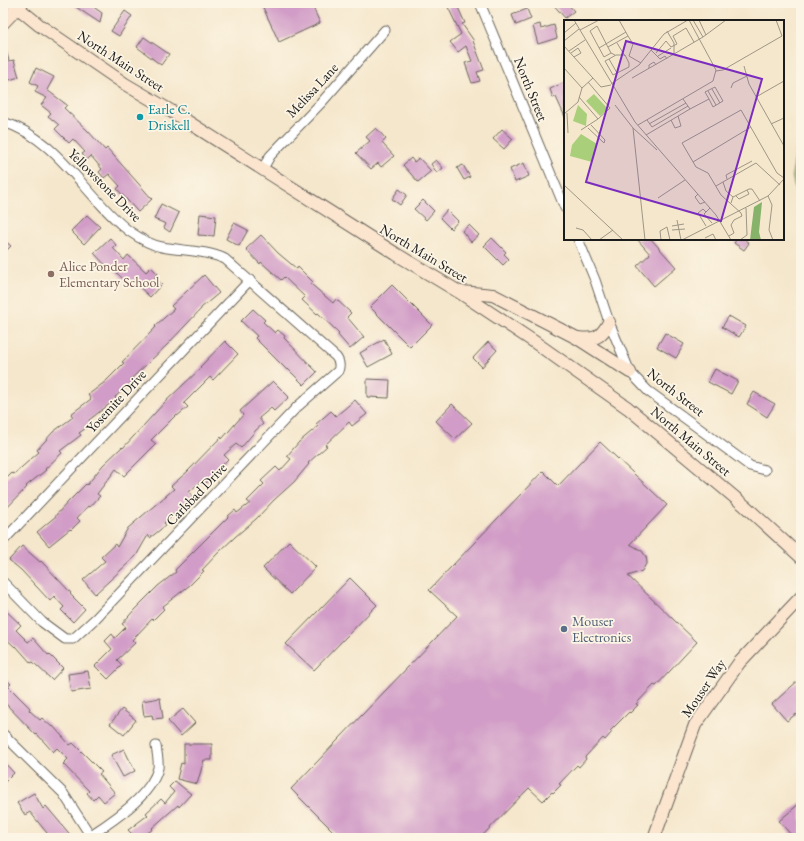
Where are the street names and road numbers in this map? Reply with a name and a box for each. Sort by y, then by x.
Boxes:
street label: North Main Street [74,26,168,96]
street label: North Street [510,54,552,124]
street label: Melissa Lane [282,58,342,121]
street label: Yellowstone Drive [64,144,146,226]
street label: North Main Street [377,220,472,287]
street label: North Street [644,364,709,420]
street label: Yosemite Drive [82,365,150,437]
street label: North Main Street [647,402,735,480]
street label: Carlsbad Drive [162,458,231,529]
street label: Mouser Way [677,654,730,721]

